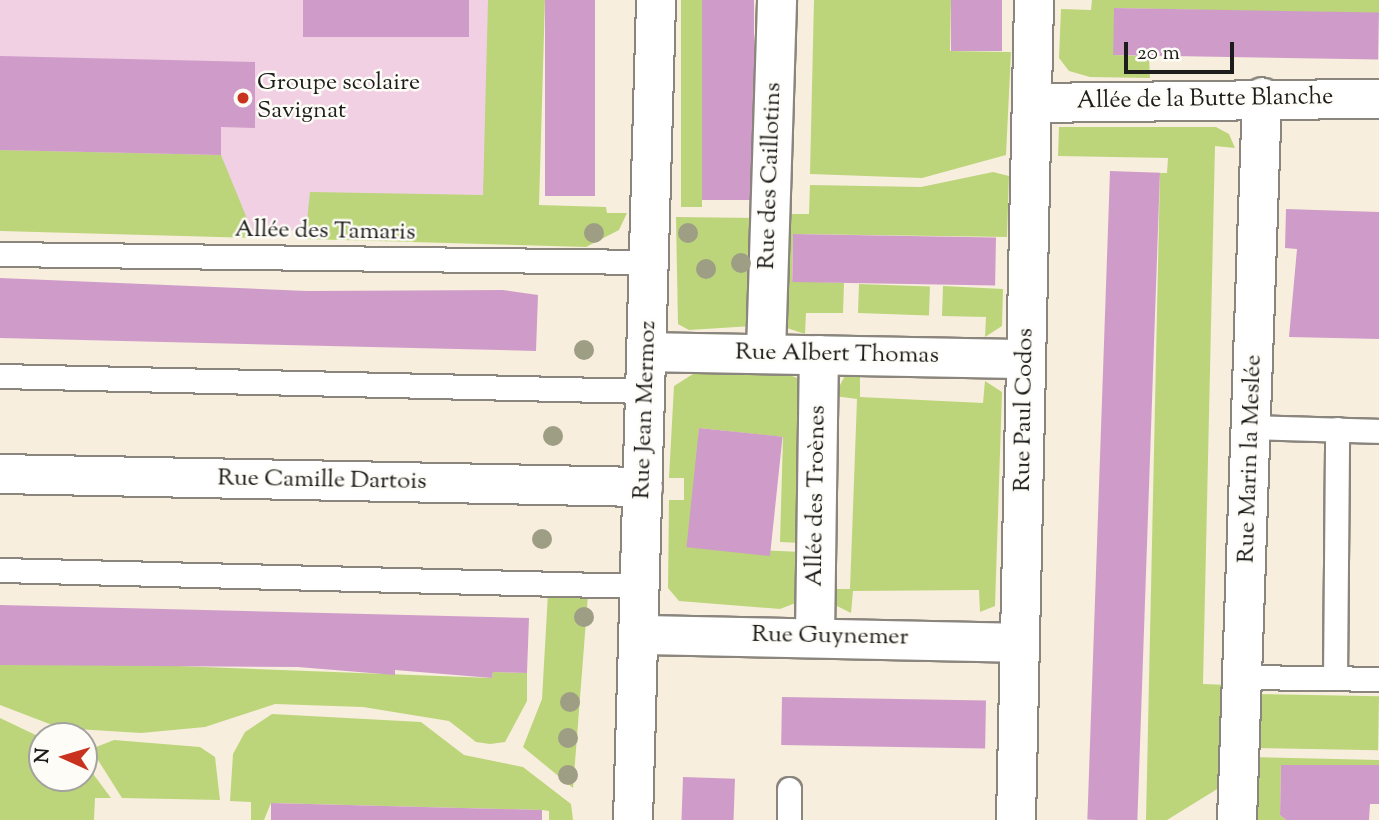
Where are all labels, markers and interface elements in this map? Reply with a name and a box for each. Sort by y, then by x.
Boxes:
scale bar [1127,28,1237,72]
text: 20 m [1137,39,1180,69]
place label: Groupe scolaire Savignat [257,70,420,126]
street label: Rue des Caillotins [753,82,789,270]
street label: Allée de la Butte Blanche [1076,83,1334,117]
marker: Groupe scolaire Savignat [235,90,251,106]
street label: Allée des Tamaris [234,216,416,248]
street label: Rue Jean Mermoz [628,320,664,500]
street label: Rue Paul Codos [1009,328,1041,492]
street label: Rue Albert Thomas [735,339,939,371]
street label: Rue Marin la Meslée [1233,354,1269,564]
street label: Allée des Troènes [801,405,833,587]
street label: Rue Camille Dartois [217,465,427,497]
street label: Rue Guynemer [751,621,909,653]
north arrow [28,722,98,792]
text: N [30,747,58,764]

